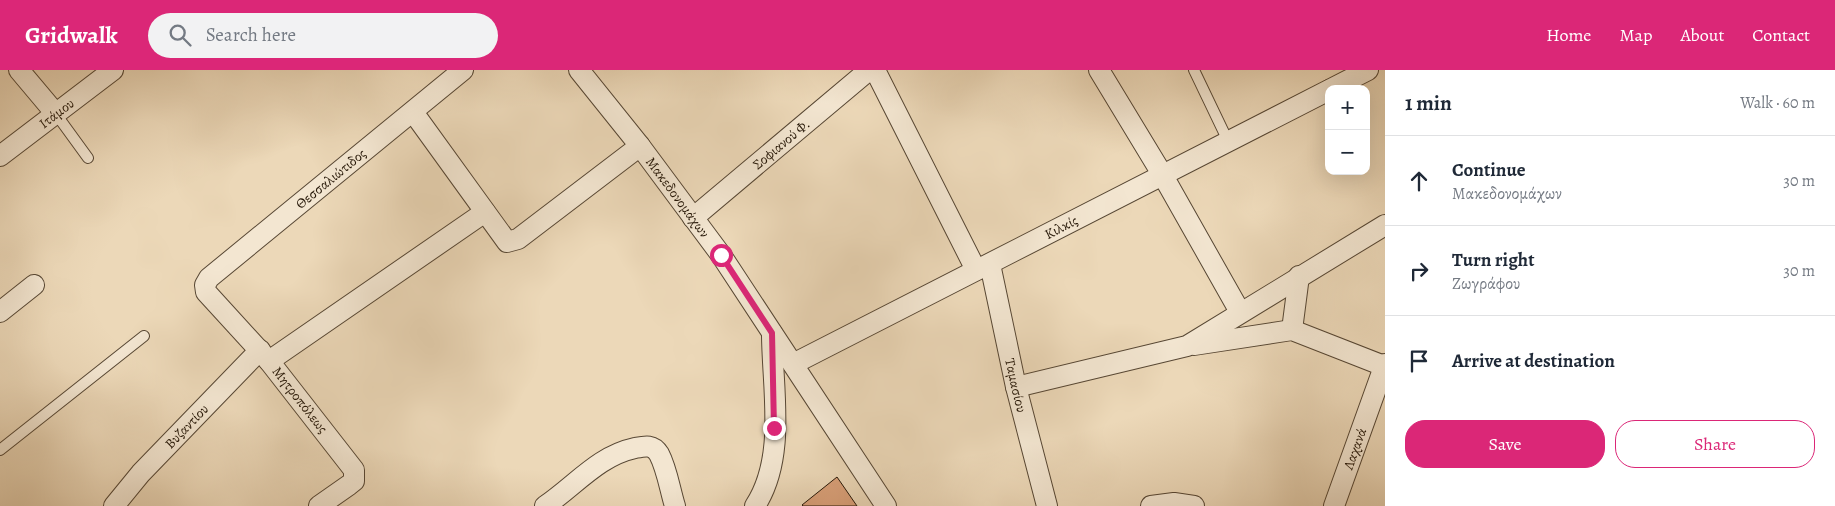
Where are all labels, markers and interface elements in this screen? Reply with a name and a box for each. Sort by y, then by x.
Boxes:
search box [148,13,498,58]
text: Gridwalk [25,19,118,51]
icon: search [166,21,194,49]
text: Search here [206,22,296,48]
text: Home [1546,23,1591,47]
text: Map [1619,23,1652,47]
text: About [1680,23,1724,47]
text: Contact [1752,23,1810,47]
map controls [1325,85,1370,175]
button: + [1325,85,1370,130]
text: 1 min [1405,89,1452,117]
text: Walk · 60 m [1740,92,1815,114]
street label: Ιτάμου [35,93,78,133]
street label: Σοφιανού Φ. [748,114,814,174]
button: − [1325,130,1370,175]
street label: Θεσσαλιώτιδος [291,144,370,213]
street label: Μακεδονομάχων [642,153,714,241]
text: Continue [1452,157,1526,183]
icon: ahead [1405,167,1433,195]
text: 30 m [1783,170,1815,192]
text: Μακεδονομάχων [1452,183,1562,205]
street label: Κιλκίς [1041,211,1081,243]
route start [710,244,733,267]
text: Turn right [1452,247,1534,273]
icon: right [1405,257,1433,285]
text: 30 m [1783,260,1815,282]
text: Ζωγράφου [1452,273,1520,295]
icon: arrive [1405,347,1433,375]
text: Arrive at destination [1452,348,1615,374]
street label: Ταμασίου [1001,356,1032,414]
street label: Μητροπόλεως [268,363,332,437]
street label: Βυζαντίου [160,399,213,453]
route end [763,417,786,440]
button: Save [1405,420,1605,468]
button: Share [1615,420,1815,468]
street label: Λαχανά [1338,425,1371,473]

